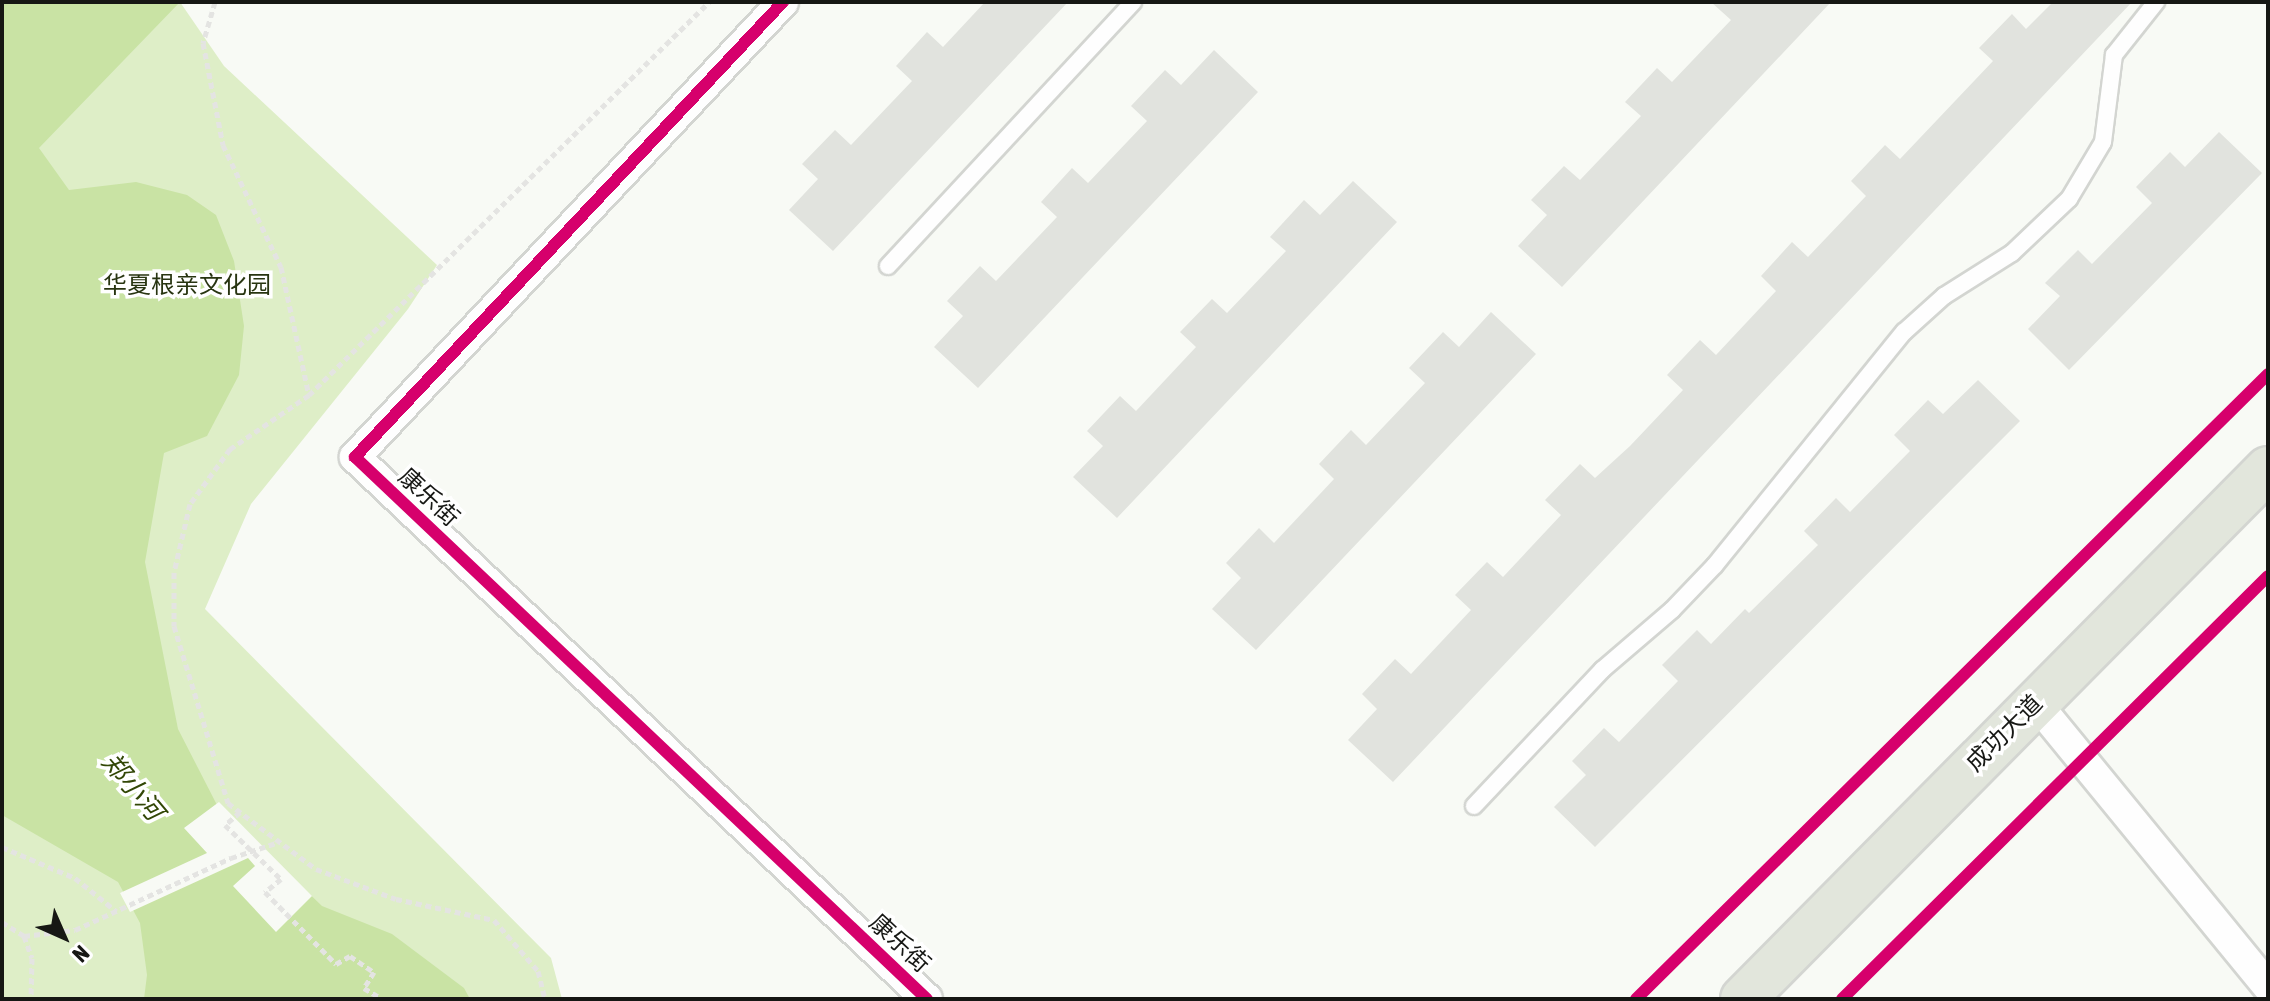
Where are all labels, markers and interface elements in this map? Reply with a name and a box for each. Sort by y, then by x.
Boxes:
park label: 华夏根亲文化园 [103,271,271,299]
street label: 康乐街 [393,462,465,532]
street label: 成功大道 [1960,689,2048,777]
water label: 郑小河 [95,747,169,827]
north arrow [24,897,104,977]
street label: 康乐街 [864,908,936,978]
text: N [67,940,95,968]

